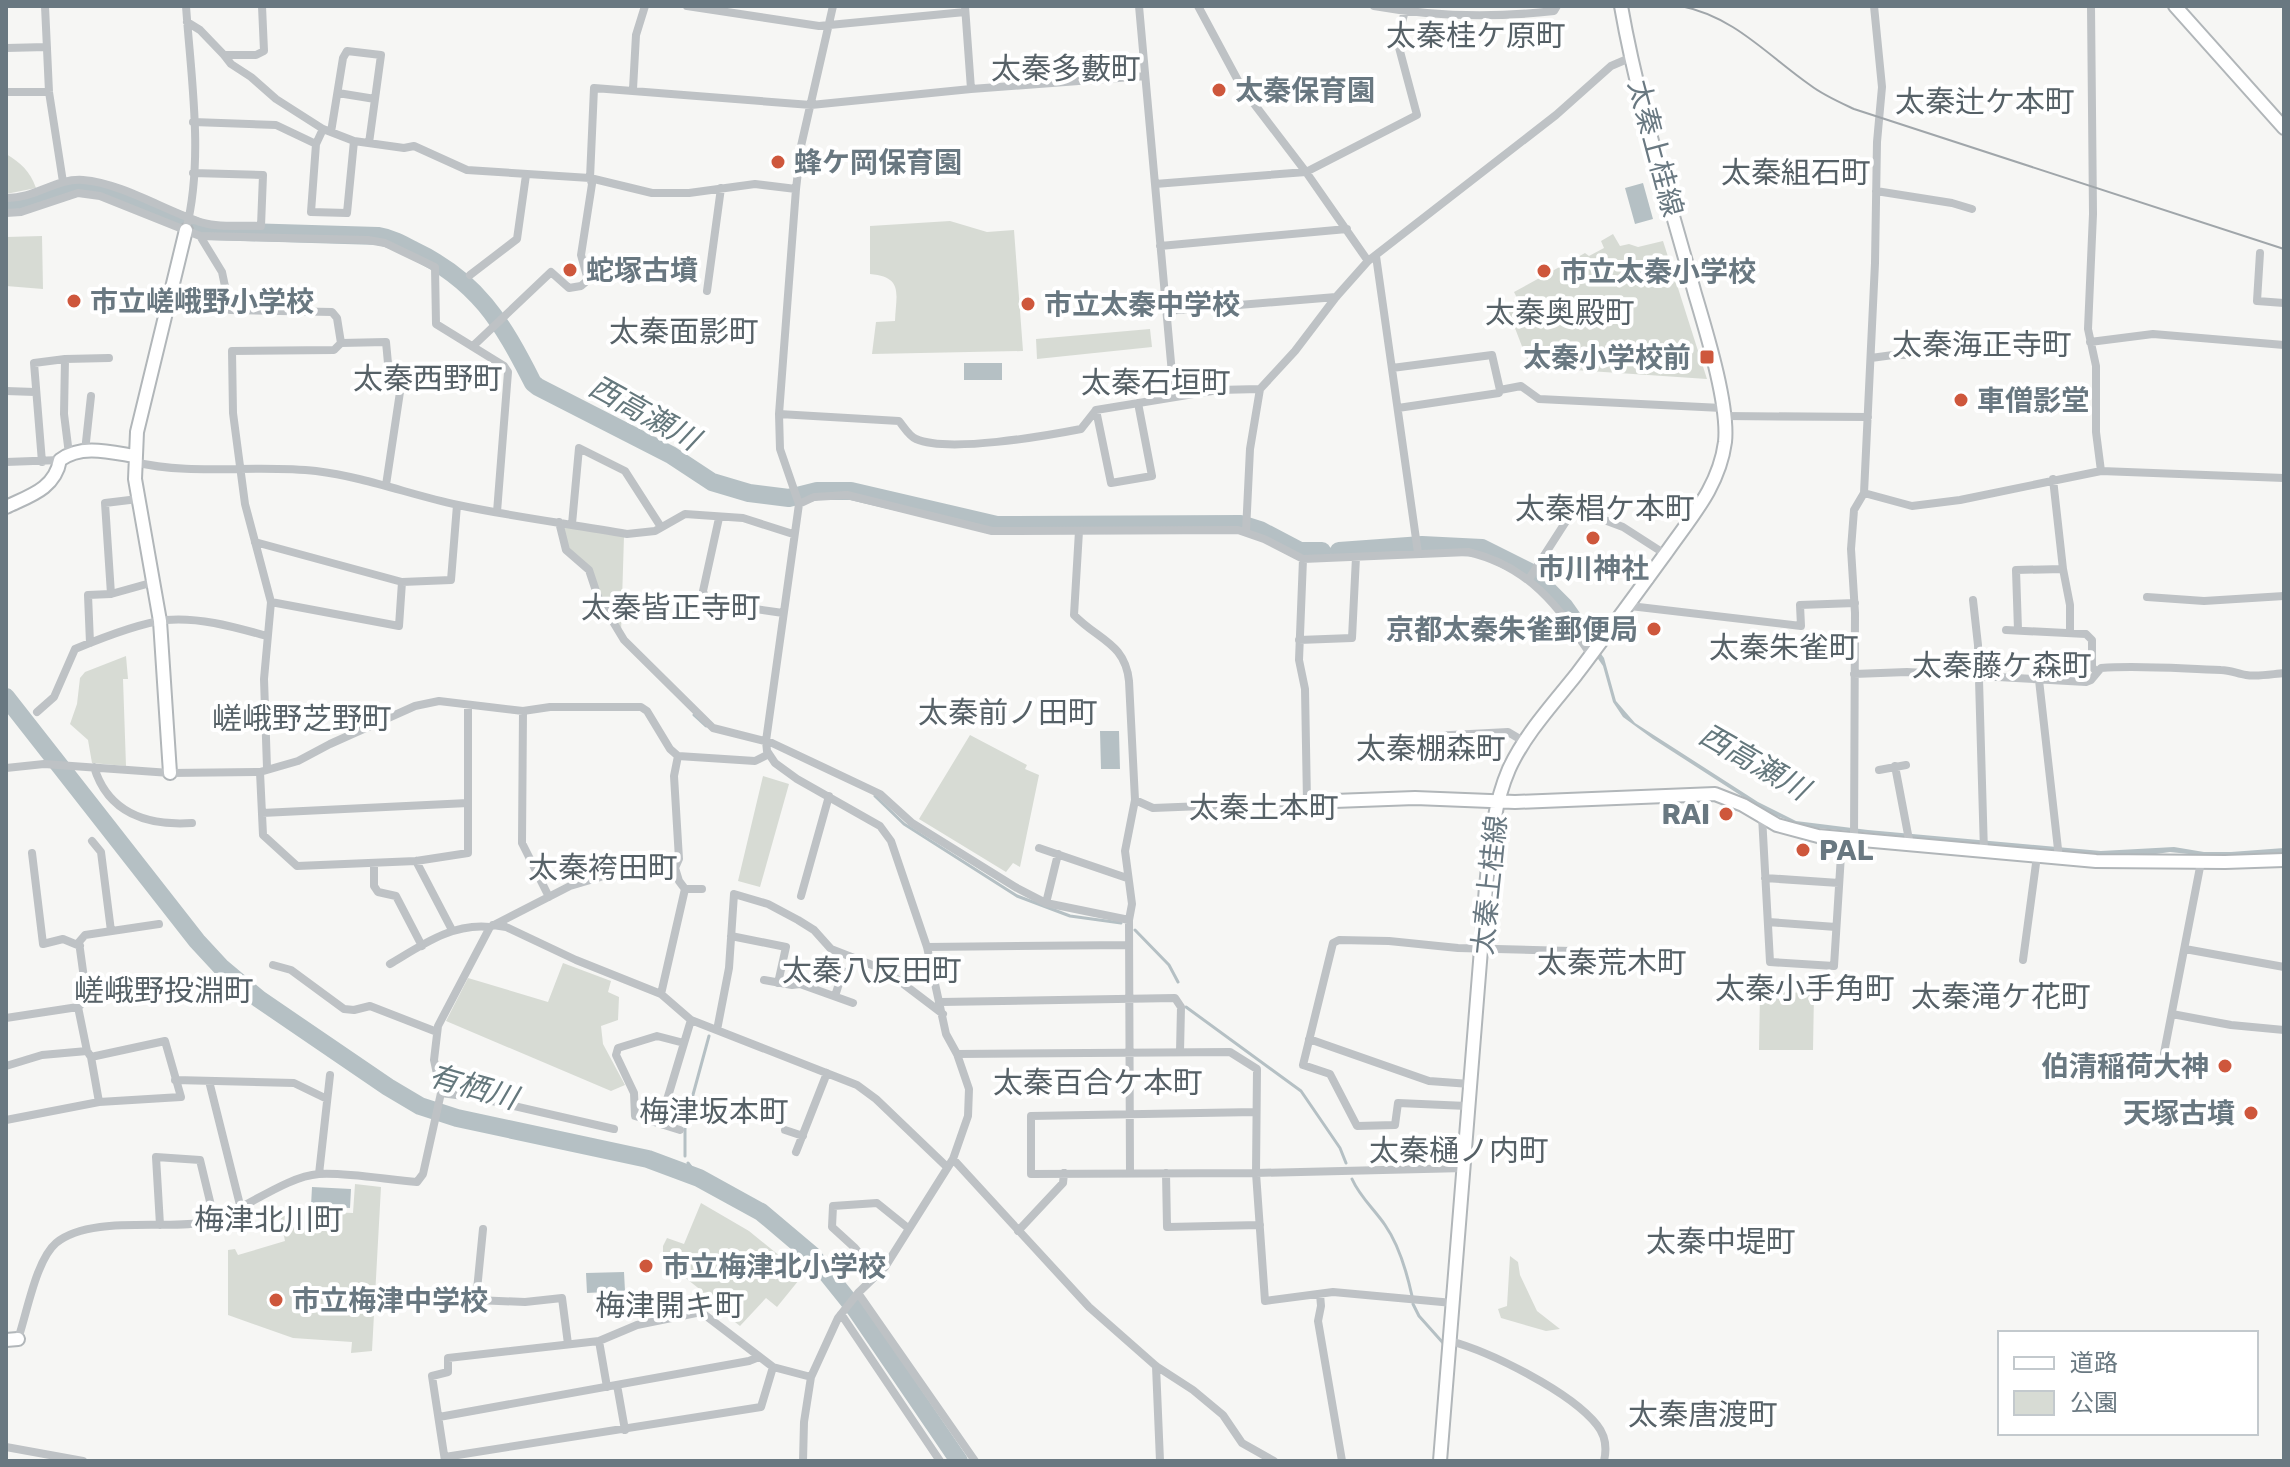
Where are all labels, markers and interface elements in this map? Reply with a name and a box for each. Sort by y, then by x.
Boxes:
district label: 太秦桂ケ原町 [1386,18,1566,54]
district label: 太秦多藪町 [991,51,1141,87]
place label: 太秦保育園 [1235,74,1375,107]
street label: 太秦上桂線 [1621,76,1690,220]
marker: 太秦保育園 [1210,81,1228,99]
district label: 太秦辻ケ本町 [1895,84,2075,120]
place label: 蜂ケ岡保育園 [794,146,962,179]
marker: 蜂ケ岡保育園 [769,153,787,171]
district label: 太秦組石町 [1721,155,1871,191]
place label: 蛇塚古墳 [586,254,698,287]
place label: 市立太秦小学校 [1560,255,1756,288]
marker: 蛇塚古墳 [561,261,579,279]
marker: 市立太秦小学校 [1535,262,1553,280]
place label: 市立嵯峨野小学校 [90,285,314,318]
place label: 市立太秦中学校 [1044,288,1240,321]
marker: 市立嵯峨野小学校 [65,292,83,310]
marker: 市立太秦中学校 [1019,295,1037,313]
district label: 太秦奥殿町 [1485,295,1635,331]
district label: 太秦面影町 [609,314,759,350]
district label: 太秦海正寺町 [1892,327,2072,363]
place label: 太秦小学校前 [1523,341,1691,374]
marker: 太秦小学校前 [1698,348,1716,366]
district label: 太秦西野町 [353,361,503,397]
district label: 太秦石垣町 [1081,365,1231,401]
water label: 西高瀬川 [583,368,708,459]
place label: 車僧影堂 [1977,384,2089,417]
marker: 車僧影堂 [1952,391,1970,409]
district label: 太秦椙ケ本町 [1515,491,1695,527]
marker: 市川神社 [1584,529,1602,547]
place label: 市川神社 [1537,552,1649,585]
district label: 太秦皆正寺町 [581,590,761,626]
place label: 京都太秦朱雀郵便局 [1386,613,1638,646]
marker: 京都太秦朱雀郵便局 [1645,620,1663,638]
district label: 太秦朱雀町 [1709,630,1859,666]
district label: 太秦藤ケ森町 [1912,648,2092,684]
district label: 太秦前ノ田町 [918,695,1098,731]
district label: 嵯峨野芝野町 [212,701,392,737]
water label: 西高瀬川 [1693,716,1818,809]
district label: 太秦棚森町 [1356,731,1506,767]
district label: 太秦土本町 [1189,790,1339,826]
place label: RAI [1662,798,1710,831]
marker: RAI [1717,805,1735,823]
street label: 太秦上桂線 [1466,814,1513,956]
place label: PAL [1819,834,1874,867]
marker: PAL [1794,841,1812,859]
district label: 太秦袴田町 [528,850,678,886]
district label: 太秦荒木町 [1537,945,1687,981]
district label: 太秦八反田町 [782,953,962,989]
district label: 太秦小手角町 [1715,971,1895,1007]
district label: 嵯峨野投淵町 [74,973,254,1009]
district label: 太秦滝ケ花町 [1911,979,2091,1015]
place label: 伯清稲荷大神 [2041,1050,2209,1083]
water label: 有栖川 [425,1057,524,1118]
marker: 伯清稲荷大神 [2216,1057,2234,1075]
district label: 太秦百合ケ本町 [993,1065,1203,1101]
district label: 梅津坂本町 [639,1094,789,1130]
place label: 天塚古墳 [2123,1097,2235,1130]
marker: 天塚古墳 [2242,1104,2260,1122]
district label: 太秦樋ノ内町 [1369,1133,1549,1169]
district label: 梅津北川町 [194,1202,344,1238]
district label: 太秦中堤町 [1646,1224,1796,1260]
place label: 市立梅津北小学校 [662,1250,886,1283]
marker: 市立梅津北小学校 [637,1257,655,1275]
place label: 市立梅津中学校 [292,1284,488,1317]
district label: 梅津開キ町 [595,1288,745,1324]
marker: 市立梅津中学校 [267,1291,285,1309]
legend [1998,1331,2258,1435]
text: 道路 [2070,1349,2118,1377]
text: 公園 [2070,1389,2118,1417]
district label: 太秦唐渡町 [1628,1397,1778,1433]

